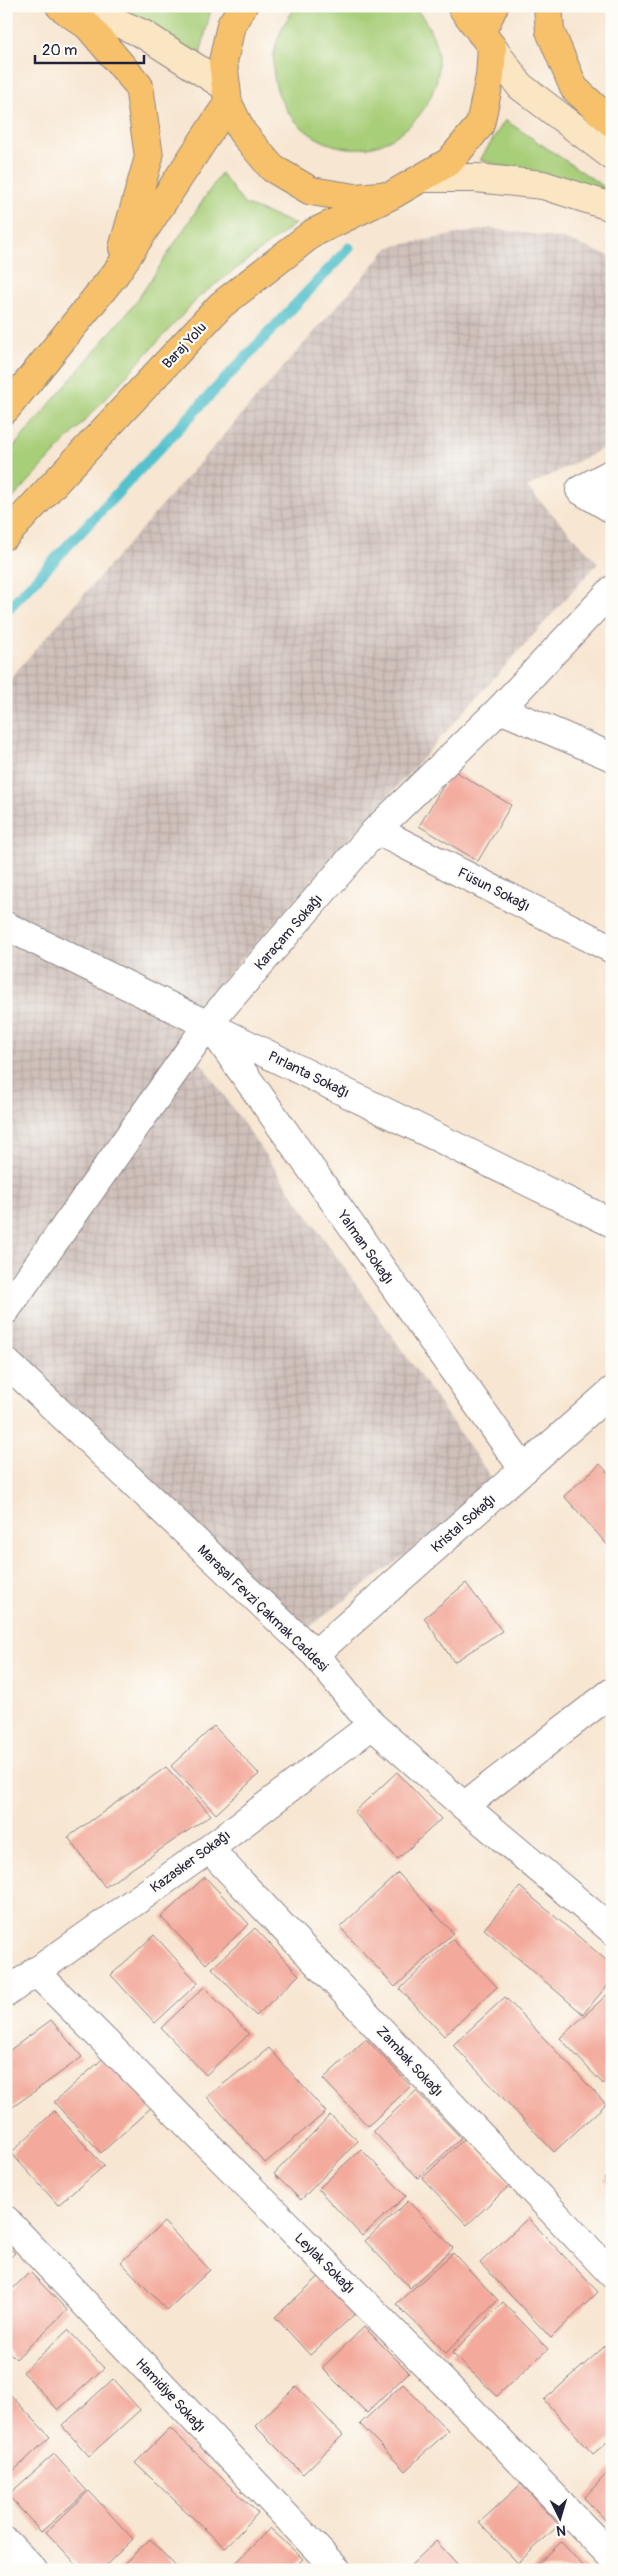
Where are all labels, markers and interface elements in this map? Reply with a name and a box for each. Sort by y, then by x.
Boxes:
scale bar [35,32,144,64]
text: 20 m [42,41,77,60]
street label: Baraj Yolu [159,319,210,372]
street label: Füsun Sokağı [455,864,533,915]
street label: Karaçam Sokağı [251,891,326,974]
street label: Pırlanta Sokağı [266,1048,352,1101]
street label: Yalman Sokağı [333,1206,397,1287]
street label: Kristal Sokağı [428,1491,499,1556]
street label: Maraşal Fevzi Çakmak Caddesi [194,1542,332,1676]
street label: Kazasker Sokağı [147,1827,234,1896]
street label: Zambak Sokağı [373,2023,446,2100]
street label: Leylak Sokağı [291,2230,358,2297]
street label: Hamidiye Sokağı [132,2355,209,2436]
north arrow [536,2494,586,2544]
text: N [556,2522,567,2539]

